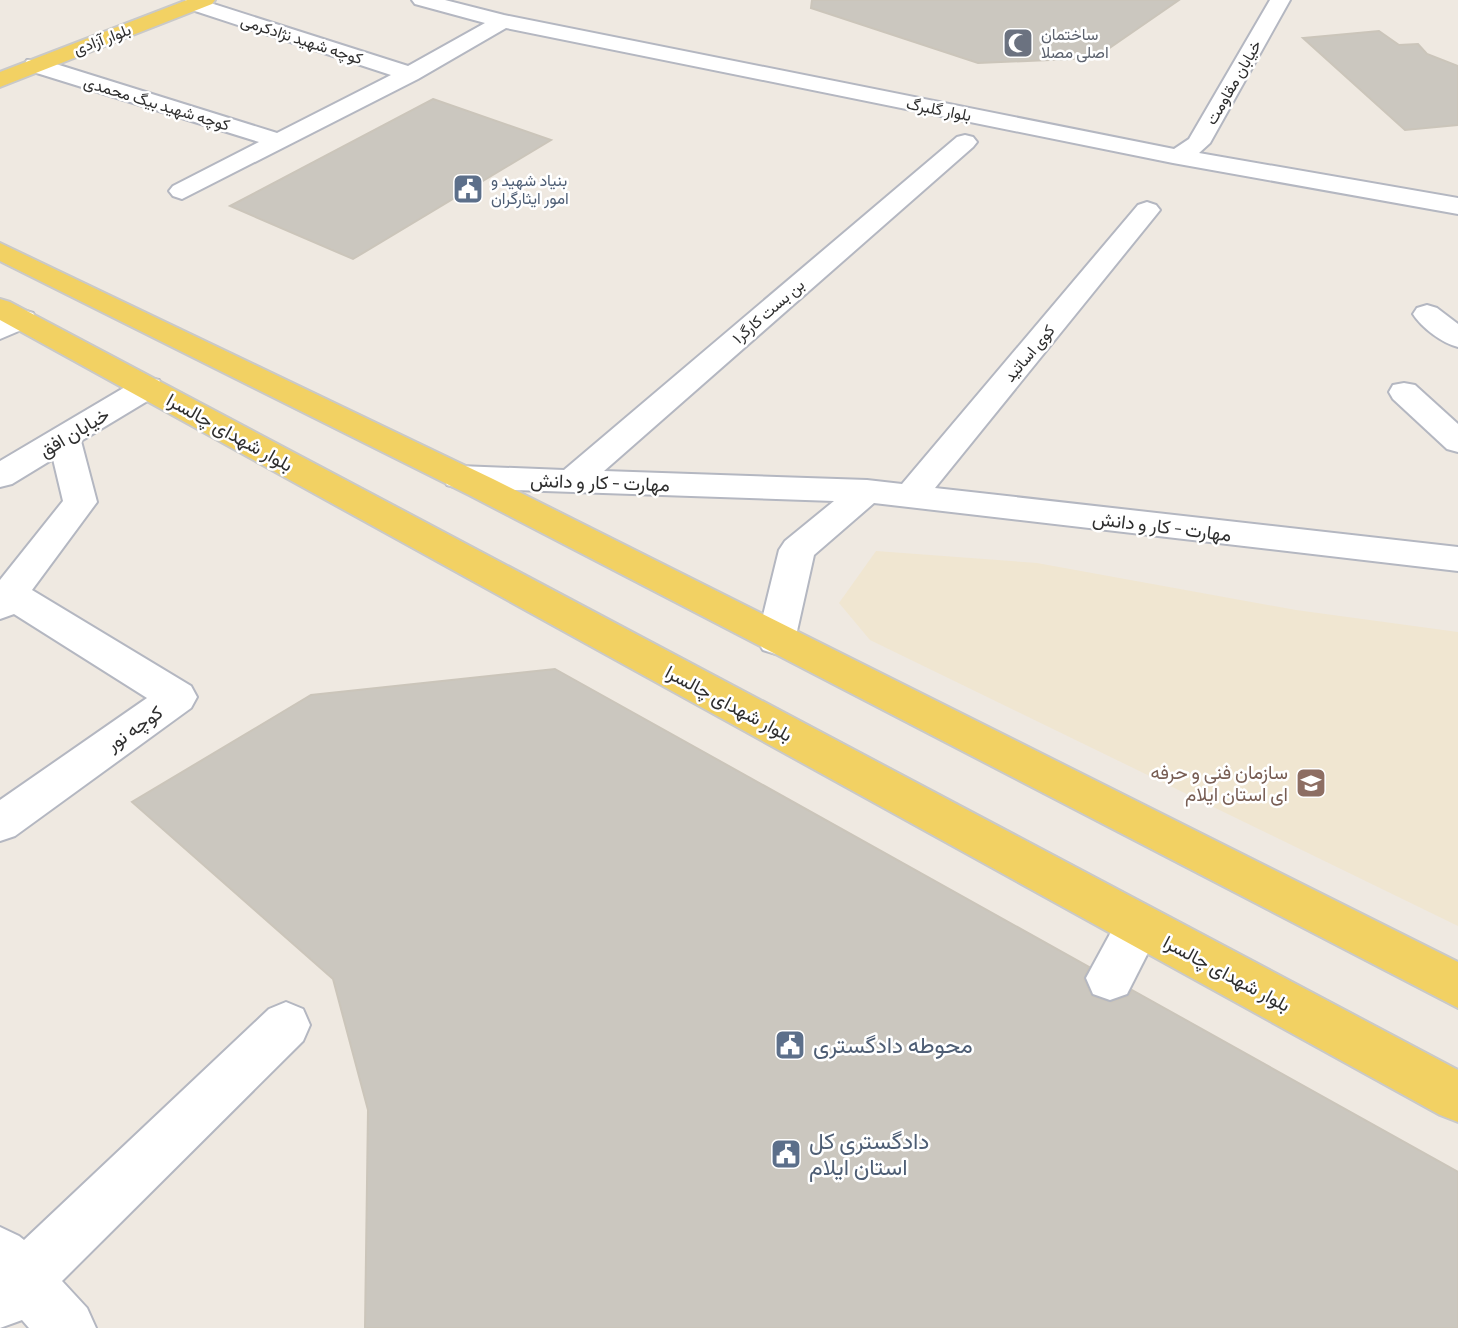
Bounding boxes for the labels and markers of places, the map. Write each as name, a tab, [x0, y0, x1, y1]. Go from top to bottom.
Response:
place label: ساختمان اصلی مصلا	[1041, 24, 1109, 63]
mosque icon: ساختمان اصلی مصلا	[1001, 26, 1035, 60]
place label: بنیاد شهید و امور ایثارگران	[491, 170, 569, 209]
public building icon: بنیاد شهید و امور ایثارگران	[451, 172, 485, 206]
place label: سازمان فنی و حرفه ای استان ایلام	[1151, 760, 1288, 807]
school or university icon: سازمان فنی و حرفه ای استان ایلام	[1294, 766, 1328, 800]
public building icon: محوطه دادگستری	[773, 1028, 807, 1062]
place label: محوطه دادگستری	[813, 1030, 973, 1060]
place label: دادگستری کل استان ایلام	[809, 1126, 929, 1182]
public building icon: دادگستری کل استان ایلام	[769, 1137, 803, 1171]

